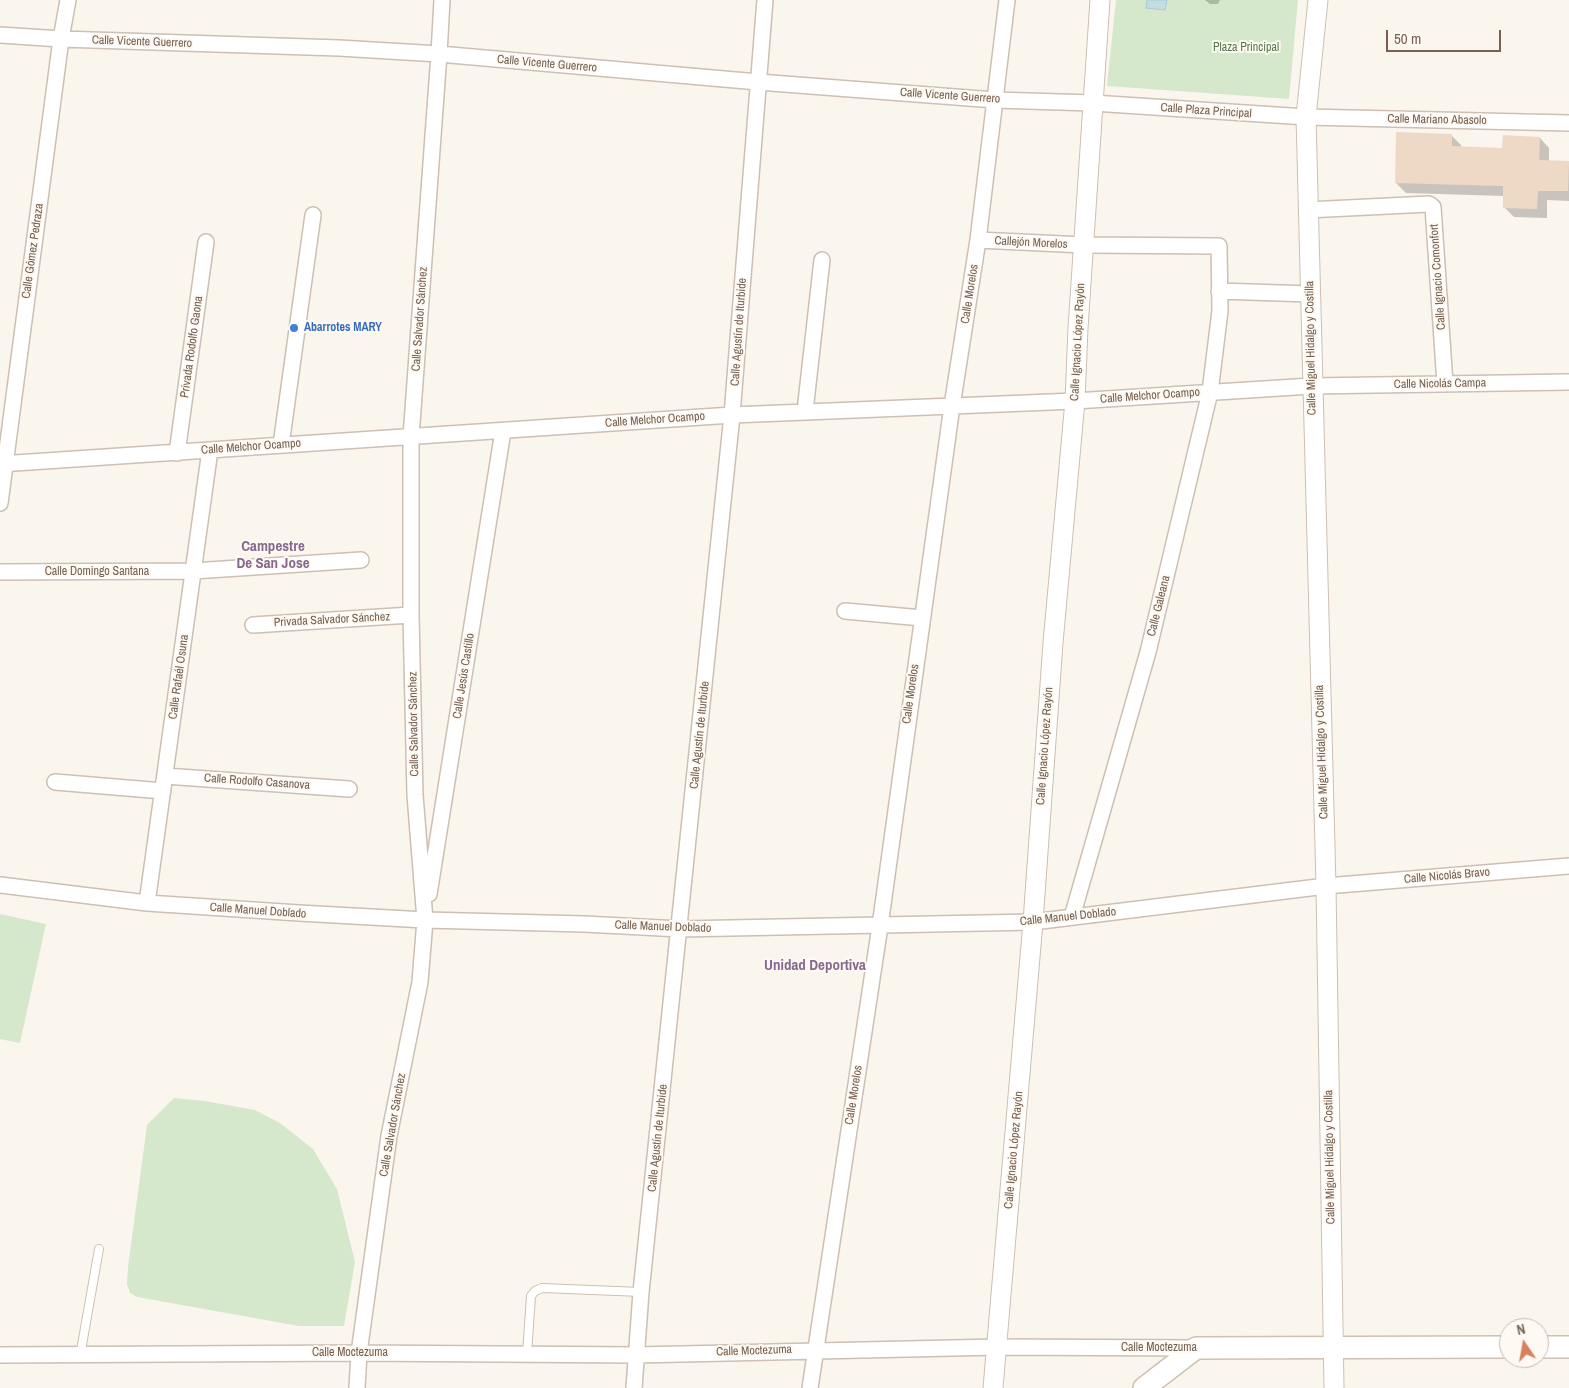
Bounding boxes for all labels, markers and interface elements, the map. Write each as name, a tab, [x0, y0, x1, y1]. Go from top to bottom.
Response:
scale bar	[1389, 20, 1504, 52]
text: 50 m	[1394, 28, 1421, 49]
street label: Calle Vicente Guerrero	[92, 33, 192, 51]
park label: Plaza Principal	[1213, 41, 1279, 55]
street label: Calle Vicente Guerrero	[496, 52, 598, 76]
street label: Calle Vicente Guerrero	[899, 85, 1001, 107]
street label: Calle Plaza Principal	[1160, 101, 1252, 121]
street label: Calle Mariano Abasolo	[1387, 112, 1487, 128]
street label: Calle Gómez Pedraza	[19, 202, 47, 300]
street label: Calle Ignacio Comonfort	[1427, 224, 1449, 330]
street label: Callejón Morelos	[994, 234, 1068, 252]
street label: Calle Morelos	[958, 263, 982, 325]
street label: Calle Salvador Sánchez	[409, 266, 431, 372]
street label: Calle Agustín de Iturbide	[728, 277, 750, 387]
street label: Calle Miguel Hidalgo y Costilla	[1303, 281, 1319, 415]
street label: Calle Ignacio López Rayón	[1068, 283, 1088, 401]
street label: Privada Rodolfo Gaona	[178, 295, 206, 399]
place label: Abarrotes MARY	[304, 321, 382, 335]
marker: Abarrotes MARY	[288, 322, 300, 334]
street label: Calle Nicolás Campa	[1394, 376, 1486, 392]
street label: Calle Melchor Ocampo	[1100, 385, 1200, 407]
street label: Calle Melchor Ocampo	[605, 409, 705, 431]
street label: Calle Melchor Ocampo	[201, 436, 301, 458]
district label: Campestre De San Jose	[236, 538, 310, 573]
street label: Calle Domingo Santana	[45, 565, 149, 579]
street label: Calle Galeana	[1144, 574, 1174, 638]
street label: Privada Salvador Sánchez	[273, 610, 391, 630]
street label: Calle Jesús Castillo	[450, 632, 478, 720]
street label: Calle Rafaél Osuna	[166, 634, 192, 720]
street label: Calle Morelos	[900, 663, 922, 725]
street label: Calle Salvador Sánchez	[406, 671, 422, 777]
street label: Calle Agustín de Iturbide	[687, 680, 713, 790]
street label: Calle Miguel Hidalgo y Costilla	[1312, 685, 1332, 819]
street label: Calle Ignacio López Rayón	[1034, 687, 1056, 805]
street label: Calle Rodolfo Casanova	[204, 771, 310, 793]
street label: Calle Nicolás Bravo	[1403, 865, 1491, 887]
street label: Calle Manuel Doblado	[209, 900, 307, 922]
street label: Calle Manuel Doblado	[1019, 905, 1117, 929]
street label: Calle Manuel Doblado	[614, 918, 712, 936]
district label: Unidad Deportiva	[764, 957, 866, 975]
street label: Calle Morelos	[842, 1064, 866, 1126]
street label: Calle Salvador Sánchez	[377, 1072, 409, 1178]
street label: Calle Agustín de Iturbide	[645, 1083, 671, 1193]
street label: Calle Miguel Hidalgo y Costilla	[1322, 1090, 1338, 1224]
street label: Calle Ignacio López Rayón	[1002, 1091, 1026, 1209]
north arrow	[1499, 1318, 1549, 1368]
text: N	[1515, 1320, 1527, 1339]
street label: Calle Moctezuma	[1121, 1341, 1197, 1355]
street label: Calle Moctezuma	[716, 1342, 792, 1360]
street label: Calle Moctezuma	[312, 1346, 388, 1360]

